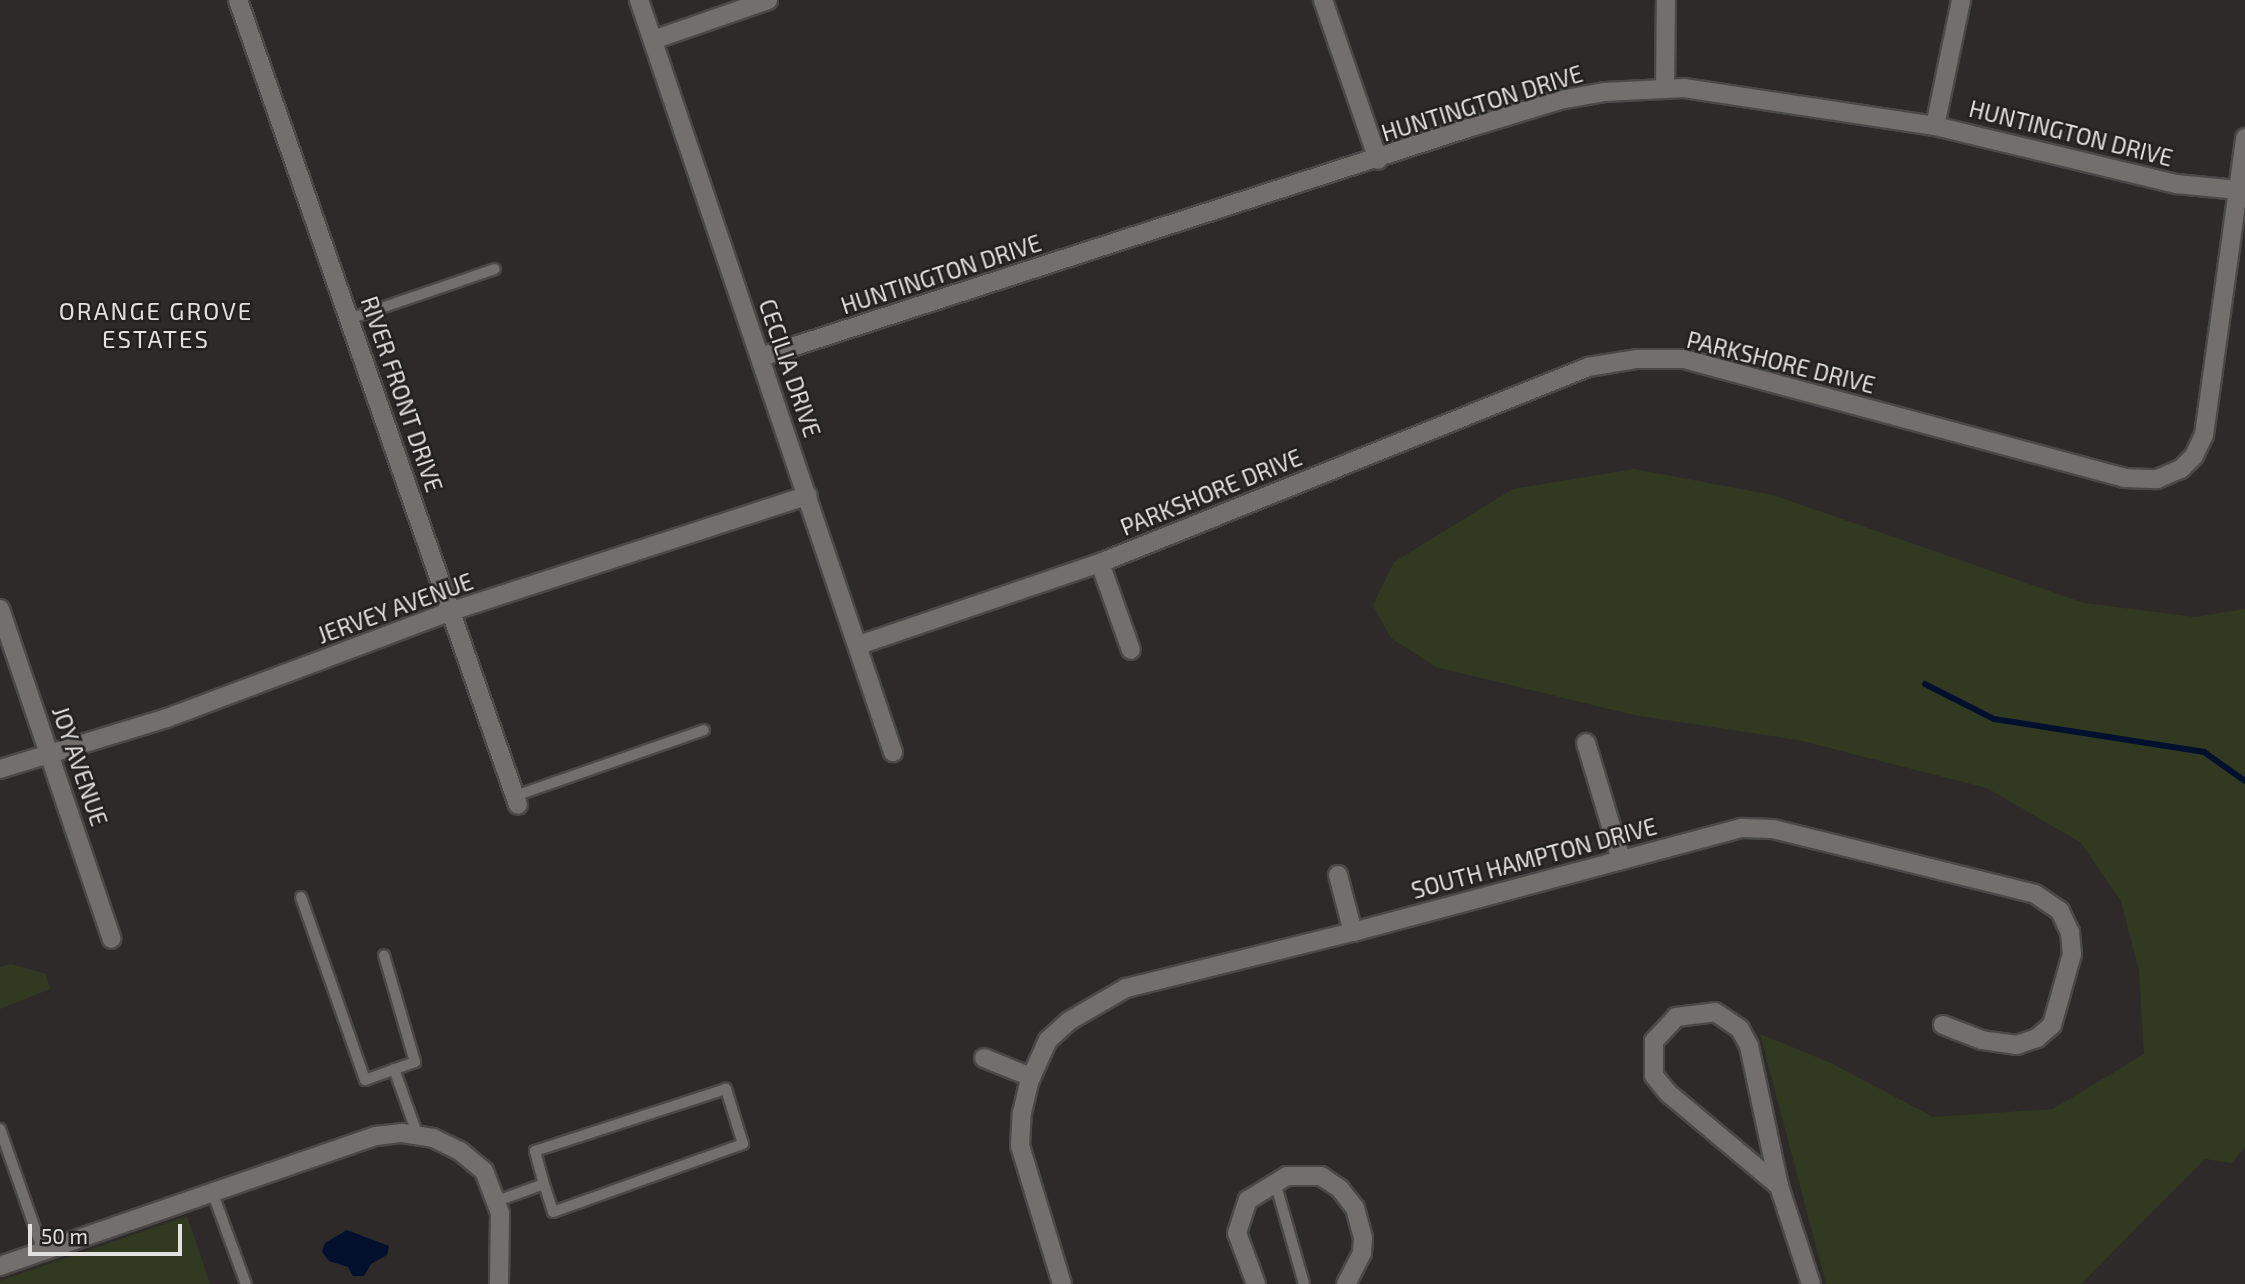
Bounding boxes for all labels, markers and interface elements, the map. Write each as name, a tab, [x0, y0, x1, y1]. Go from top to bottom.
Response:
street label: HUNTINGTON DRIVE	[1378, 59, 1586, 147]
street label: HUNTINGTON DRIVE	[1966, 94, 2176, 172]
street label: HUNTINGTON DRIVE	[837, 229, 1045, 319]
street label: RIVER FRONT DRIVE	[355, 292, 449, 496]
street label: CECILIA DRIVE	[753, 295, 827, 441]
district label: ORANGE GROVE ESTATES	[60, 297, 252, 353]
street label: PARKSHORE DRIVE	[1684, 325, 1878, 399]
street label: PARKSHORE DRIVE	[1116, 443, 1306, 541]
street label: JERVEY AVENUE	[313, 567, 477, 649]
street label: JOY AVENUE	[46, 702, 114, 830]
street label: SOUTH HAMPTON DRIVE	[1408, 812, 1660, 904]
scale bar	[32, 1210, 186, 1254]
text: 50 m	[41, 1223, 88, 1248]

